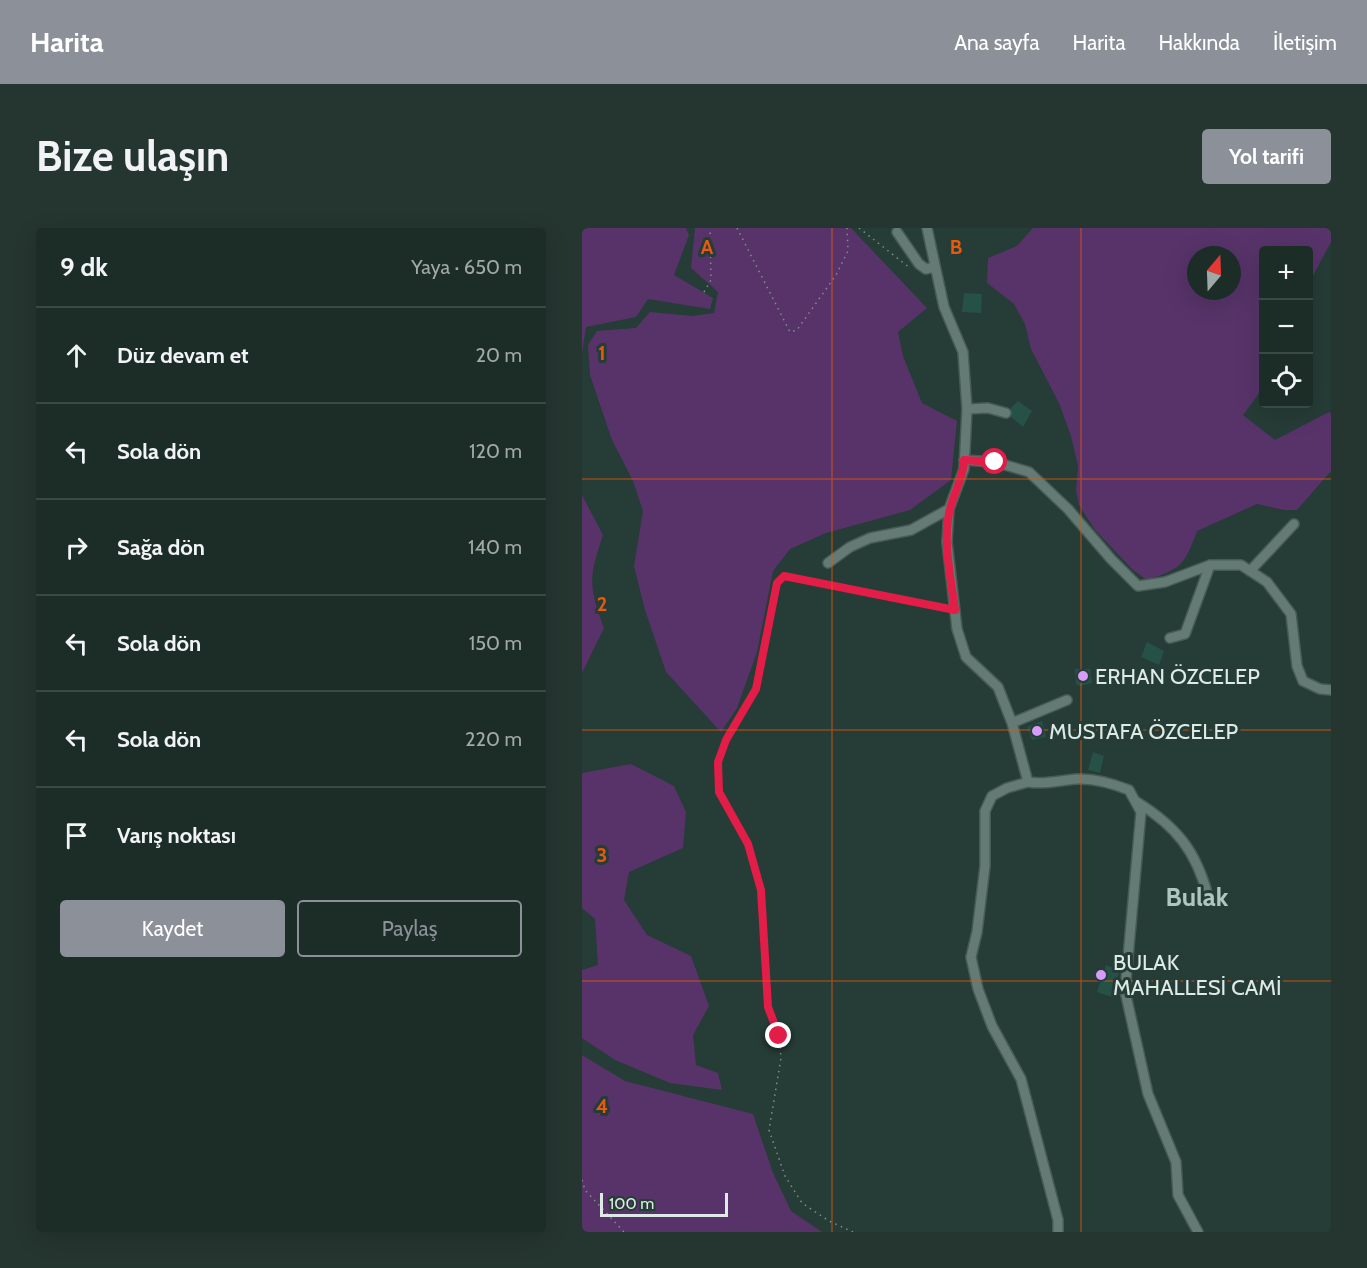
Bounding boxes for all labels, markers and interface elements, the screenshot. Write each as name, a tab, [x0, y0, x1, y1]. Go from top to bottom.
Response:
text: Harita	[30, 25, 104, 59]
text: Ana sayfa	[954, 30, 1040, 55]
text: Harita	[1073, 30, 1125, 55]
text: Hakkında	[1158, 30, 1240, 55]
text: İletişim	[1273, 30, 1337, 55]
button: Yol tarifi	[1202, 129, 1331, 184]
text: Bize ulaşın	[36, 130, 229, 182]
text: A	[701, 235, 714, 259]
text: B	[950, 235, 962, 259]
north arrow	[1187, 246, 1241, 300]
map controls	[1259, 246, 1313, 408]
button: +	[1259, 246, 1313, 300]
text: 9 dk	[60, 251, 108, 283]
text: Yaya · 650 m	[411, 255, 522, 279]
button: −	[1259, 300, 1313, 354]
icon: ahead	[60, 339, 93, 372]
text: 1	[598, 341, 606, 365]
text: Düz devam et	[117, 342, 249, 369]
text: 20 m	[476, 343, 522, 367]
button: locate	[1259, 354, 1313, 408]
icon: left	[60, 435, 93, 468]
text: Sola dön	[117, 438, 201, 465]
text: 120 m	[469, 439, 522, 463]
route start	[981, 448, 1007, 474]
icon: right	[60, 531, 93, 564]
text: Sağa dön	[117, 534, 205, 561]
text: 140 m	[468, 535, 522, 559]
text: 2	[597, 592, 607, 616]
icon: left	[60, 627, 93, 660]
text: Sola dön	[117, 630, 201, 657]
text: 150 m	[469, 631, 522, 655]
place label: ERHAN ÖZCELEP	[1095, 663, 1260, 690]
marker: ERHAN ÖZCELEP	[1076, 669, 1090, 683]
place label: MUSTAFA ÖZCELEP	[1049, 718, 1239, 745]
icon: left	[60, 723, 93, 756]
marker: MUSTAFA ÖZCELEP	[1030, 724, 1044, 738]
text: Sola dön	[117, 726, 201, 753]
text: 220 m	[465, 727, 522, 751]
icon: arrive	[60, 819, 93, 852]
text: Varış noktası	[117, 822, 236, 849]
text: 3	[597, 843, 607, 867]
district label: Bulak	[1166, 881, 1229, 913]
button: Kaydet	[60, 900, 285, 957]
button: Paylaş	[297, 900, 522, 957]
place label: BULAK MAHALLESİ CAMİ	[1113, 949, 1282, 1001]
marker: BULAK MAHALLESİ CAMİ	[1094, 968, 1108, 982]
route end	[765, 1022, 791, 1048]
text: 4	[596, 1094, 608, 1118]
scale bar	[600, 1190, 728, 1218]
text: 100 m	[609, 1194, 654, 1213]

